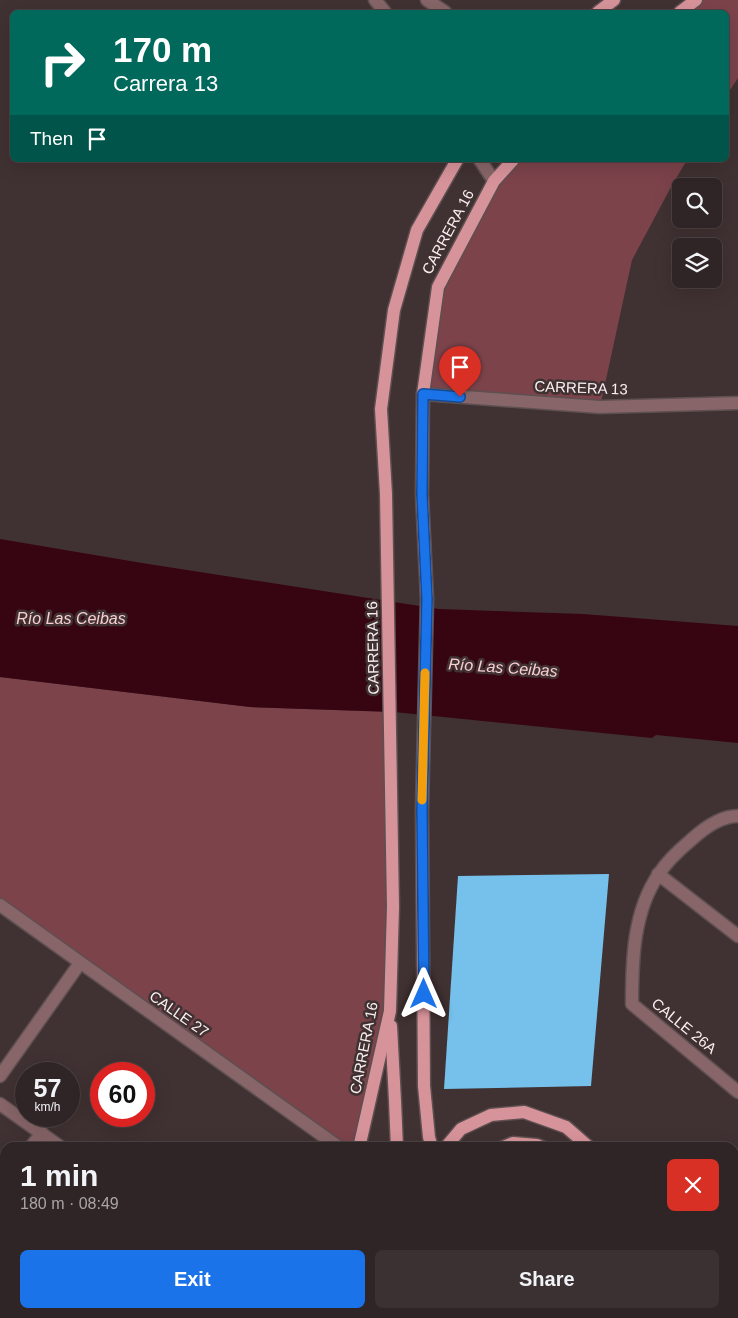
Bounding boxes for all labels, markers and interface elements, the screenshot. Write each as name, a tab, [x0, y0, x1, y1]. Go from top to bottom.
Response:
icon: right	[30, 30, 95, 95]
text: 170 m	[113, 30, 212, 69]
text: Carrera 13	[113, 71, 218, 96]
icon: arrive	[83, 125, 111, 153]
text: Then	[30, 128, 73, 149]
map controls	[672, 178, 722, 288]
button: search	[672, 178, 722, 228]
street label: CARRERA 16	[418, 187, 477, 277]
button: layers	[672, 238, 722, 288]
pin	[439, 346, 481, 397]
icon: arrive	[446, 353, 474, 381]
street label: CARRERA 13	[534, 377, 628, 398]
street label: CARRERA 16	[363, 601, 382, 695]
water label: Río Las Ceibas	[16, 610, 126, 627]
water label: Río Las Ceibas	[448, 655, 558, 680]
position arrow	[397, 967, 449, 1019]
street label: CALLE 27	[146, 987, 212, 1040]
street label: CALLE 26A	[649, 994, 720, 1057]
street label: CARRERA 16	[346, 1000, 381, 1095]
speed limit sign: 60	[90, 1062, 155, 1127]
text: 57	[34, 1074, 61, 1102]
text: km/h	[34, 1100, 61, 1114]
text: 1 min	[20, 1159, 98, 1192]
button: close	[667, 1159, 719, 1211]
text: 180 m · 08:49	[20, 1195, 119, 1212]
button: Exit	[20, 1250, 365, 1308]
button: Share	[375, 1250, 719, 1308]

